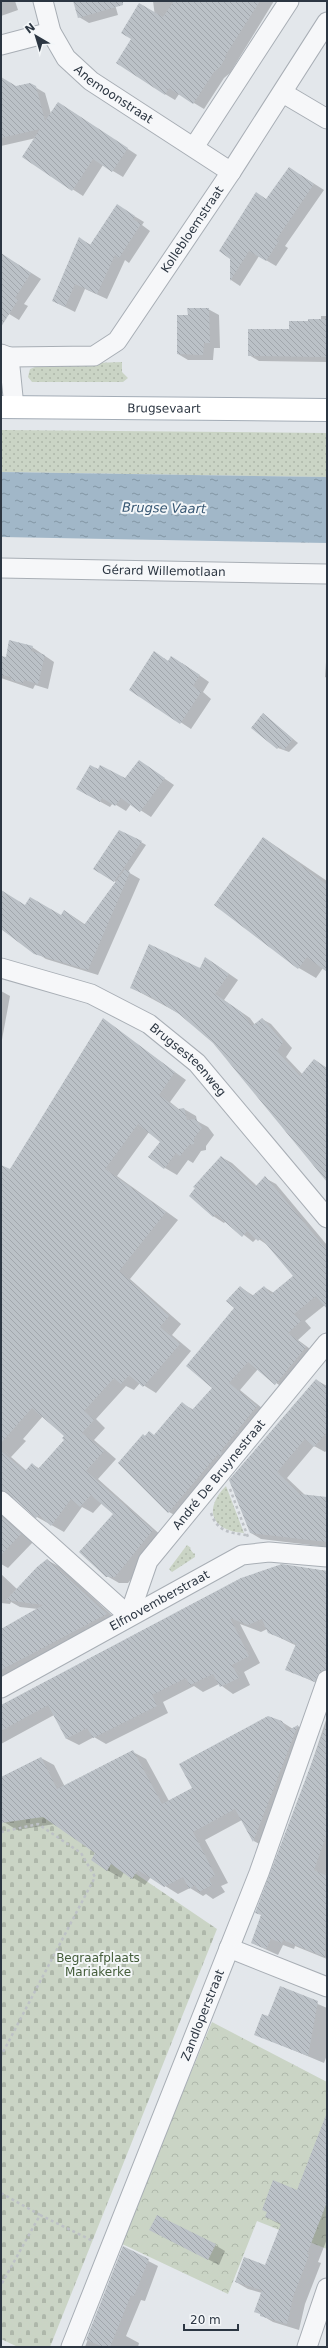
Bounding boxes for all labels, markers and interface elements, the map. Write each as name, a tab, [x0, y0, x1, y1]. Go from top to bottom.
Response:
north arrow	[16, 16, 56, 56]
text: N	[23, 21, 38, 36]
street label: Anemoonstraat	[71, 62, 156, 126]
street label: Kollebloemstraat	[158, 183, 227, 275]
street label: Brugsevaart	[127, 401, 201, 416]
water label: Brugse Vaart	[122, 500, 207, 516]
street label: Gérard Willemotlaan	[102, 563, 226, 579]
street label: Brugsesteenweg	[147, 1020, 229, 1099]
street label: André De Bruynestraat	[170, 1417, 268, 1532]
street label: Elfnovemberstraat	[107, 1567, 212, 1634]
park label: Begraafplaats Mariakerke	[56, 1951, 140, 1979]
street label: Zandloperstraat	[178, 1967, 227, 2063]
scale bar	[184, 2306, 238, 2332]
text: 20 m	[190, 2313, 221, 2327]

